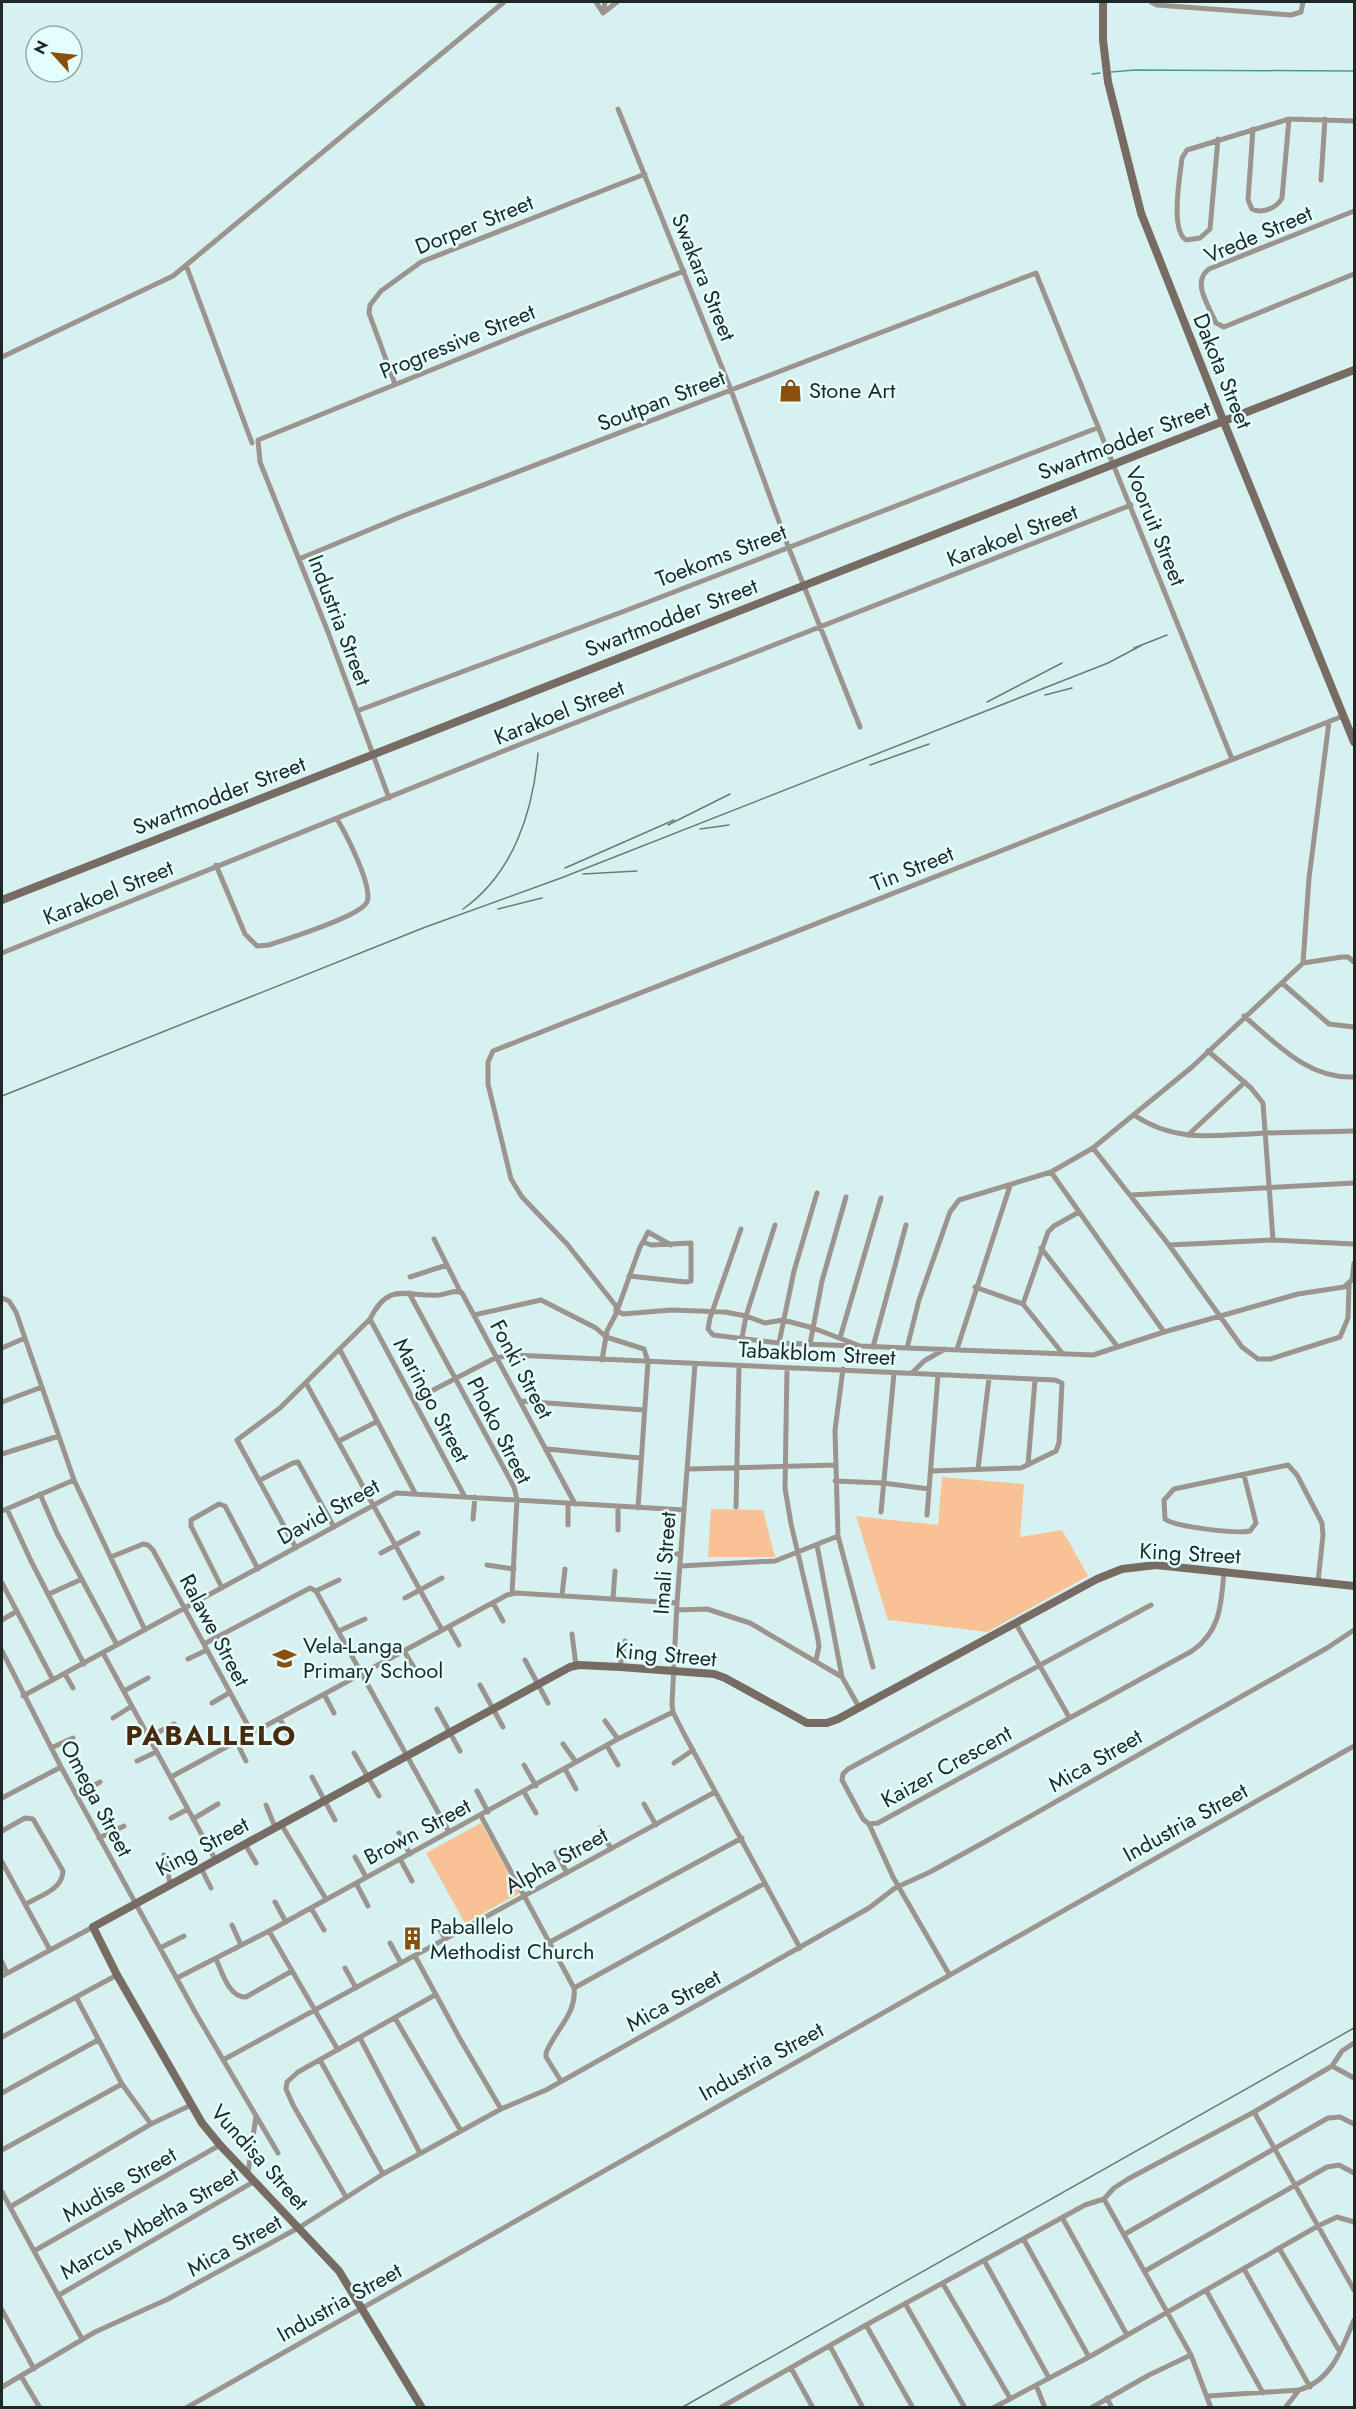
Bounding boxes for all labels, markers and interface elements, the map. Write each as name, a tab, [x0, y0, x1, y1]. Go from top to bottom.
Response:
north arrow	[24, 24, 84, 84]
text: N	[28, 37, 54, 58]
street label: Dorper Street	[410, 185, 539, 262]
street label: Vrede Street	[1199, 197, 1318, 271]
street label: Swakara Street	[664, 208, 744, 346]
street label: Progressive Street	[374, 295, 540, 387]
street label: Dakota Street	[1185, 309, 1261, 434]
street label: Soutpan Street	[592, 361, 730, 439]
place label: Stone Art	[809, 374, 896, 406]
shop icon: Stone Art	[778, 377, 804, 403]
street label: Swartmodder Street	[1033, 392, 1216, 488]
street label: Vooruit Street	[1118, 462, 1195, 591]
street label: Karakoel Street	[942, 495, 1083, 575]
street label: Toekoms Street	[651, 515, 792, 595]
street label: Industria Street	[300, 550, 380, 691]
street label: Swartmodder Street	[580, 569, 763, 665]
street label: Karakoel Street	[489, 671, 630, 753]
street label: Swartmodder Street	[128, 747, 311, 843]
street label: Tin Street	[866, 837, 959, 899]
street label: Karakoel Street	[38, 851, 179, 933]
street label: Fonki Street	[482, 1314, 562, 1425]
street label: Maringo Street	[386, 1332, 479, 1469]
street label: Tabakblom Street	[738, 1333, 897, 1373]
street label: Phoko Street	[459, 1371, 541, 1490]
street label: David Street	[271, 1469, 386, 1552]
street label: Imali Street	[644, 1510, 684, 1615]
street label: King Street	[1139, 1534, 1242, 1572]
street label: Ralawe Street	[172, 1568, 258, 1693]
place label: Vela-Langa Primary School	[303, 1629, 443, 1686]
street label: King Street	[614, 1634, 719, 1674]
school or university icon: Vela-Langa Primary School	[272, 1645, 298, 1671]
district label: PABALLELO	[125, 1715, 297, 1756]
street label: Kaizer Crescent	[875, 1716, 1018, 1815]
street label: Mica Street	[1042, 1720, 1149, 1800]
street label: Omega Street	[53, 1734, 142, 1863]
street label: Industria Street	[1117, 1774, 1254, 1869]
street label: Brown Street	[358, 1789, 477, 1873]
street label: King Street	[150, 1808, 255, 1884]
street label: Alpha Street	[499, 1818, 614, 1901]
place label: Paballelo Methodist Church	[430, 1910, 594, 1967]
building icon: Paballelo Methodist Church	[399, 1926, 425, 1952]
street label: Mica Street	[620, 1961, 727, 2039]
street label: Industria Street	[693, 2013, 830, 2108]
street label: Vundisa Street	[204, 2097, 317, 2218]
street label: Mudise Street	[56, 2138, 183, 2230]
street label: Marcus Mbetha Street	[54, 2158, 245, 2287]
street label: Mica Street	[181, 2206, 288, 2284]
street label: Industria Street	[271, 2254, 408, 2349]

